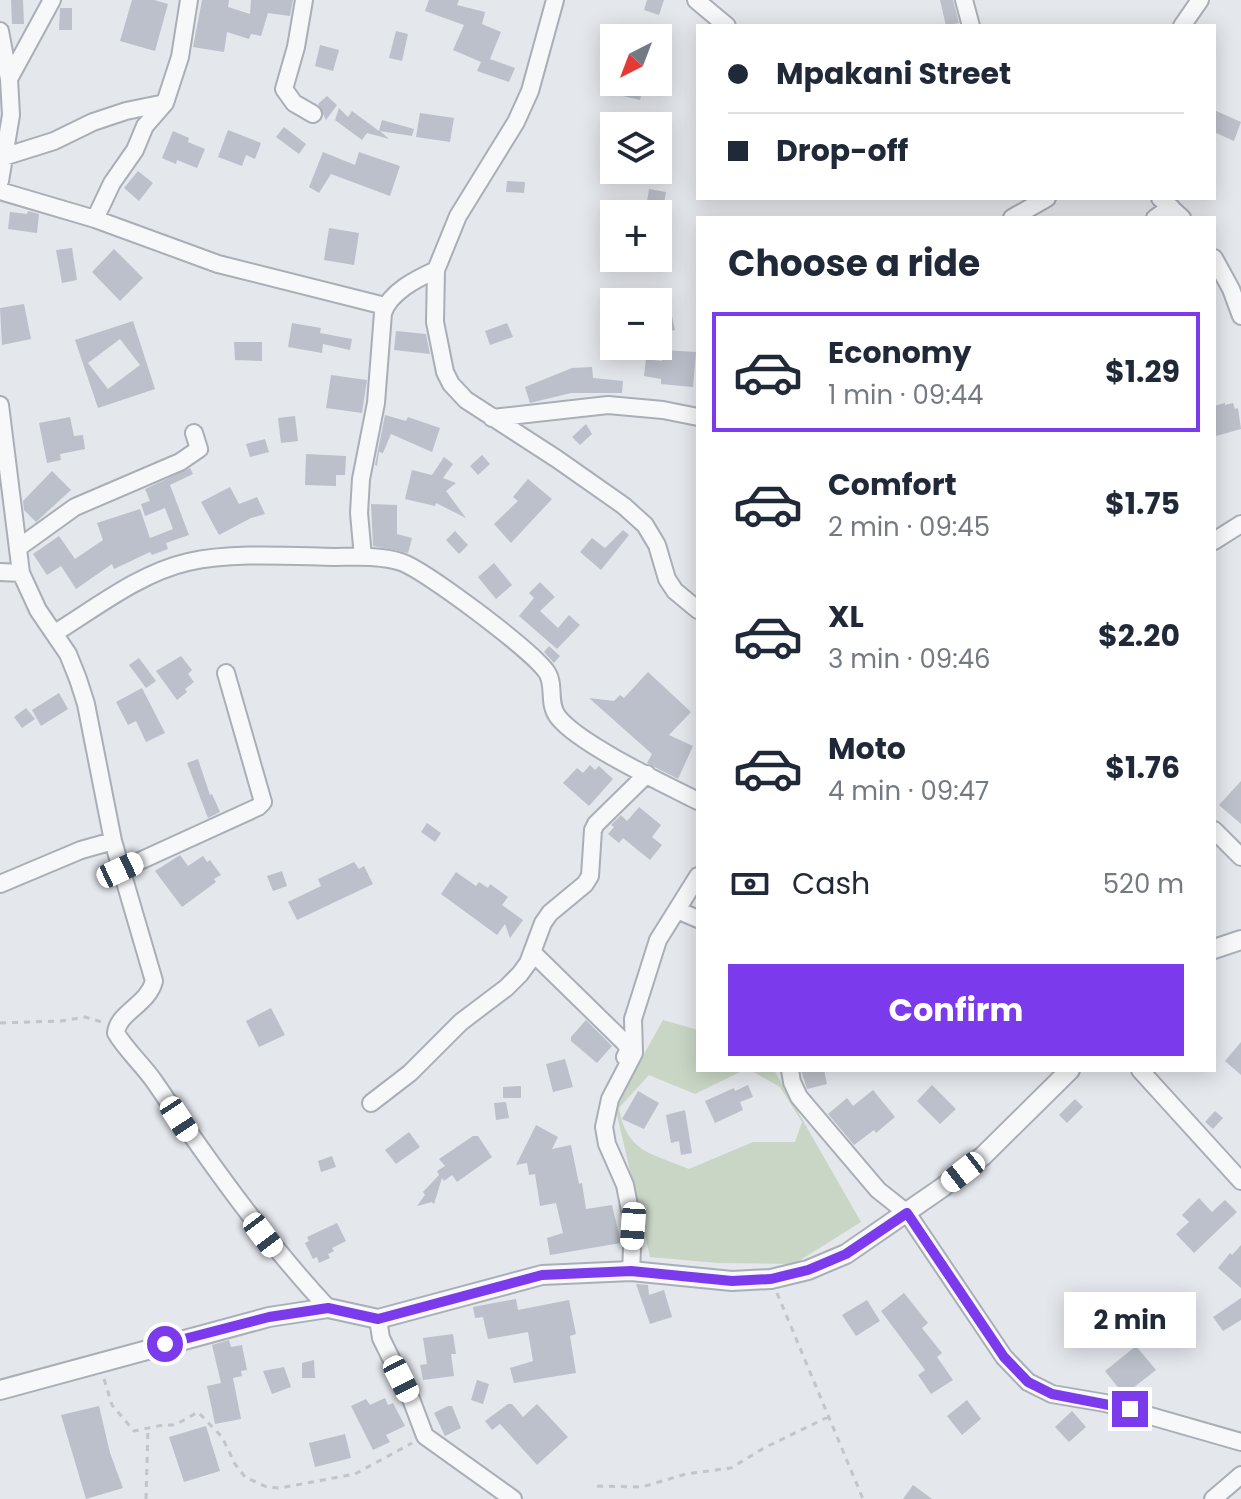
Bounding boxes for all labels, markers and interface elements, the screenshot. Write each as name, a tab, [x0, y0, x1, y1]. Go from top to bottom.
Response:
north arrow	[600, 24, 672, 96]
map controls	[600, 24, 672, 360]
text: Mpakani Street	[776, 52, 1011, 95]
button: layers	[600, 112, 672, 184]
text: Drop-off	[776, 129, 908, 172]
button: +	[600, 200, 672, 272]
text: Choose a ride	[728, 238, 980, 289]
button: −	[600, 288, 672, 360]
text: Economy	[828, 331, 972, 374]
icon: car	[732, 336, 804, 408]
text: $1.29	[1105, 350, 1180, 393]
text: 1 min · 09:44	[828, 377, 983, 413]
text: Comfort	[828, 463, 957, 506]
icon: car	[732, 468, 804, 540]
text: $1.75	[1105, 482, 1180, 525]
text: 2 min · 09:45	[828, 509, 990, 545]
text: XL	[828, 595, 864, 638]
icon: car	[732, 600, 804, 672]
text: $2.20	[1098, 614, 1180, 657]
text: 3 min · 09:46	[828, 641, 991, 677]
text: Moto	[828, 727, 906, 770]
icon: car	[732, 732, 804, 804]
text: $1.76	[1105, 746, 1180, 789]
text: 4 min · 09:47	[828, 773, 989, 809]
car	[93, 849, 147, 891]
icon: cash	[728, 862, 772, 906]
text: Cash	[792, 862, 870, 905]
text: 520 m	[1103, 866, 1184, 902]
button: Confirm	[728, 964, 1184, 1056]
car	[156, 1092, 202, 1146]
car	[937, 1148, 989, 1196]
car	[619, 1201, 647, 1251]
car	[239, 1209, 287, 1261]
callout: 2 min	[1064, 1293, 1196, 1349]
text: 2 min	[1093, 1302, 1167, 1338]
route start	[147, 1326, 183, 1362]
car	[379, 1352, 423, 1406]
route end	[1112, 1391, 1148, 1427]

